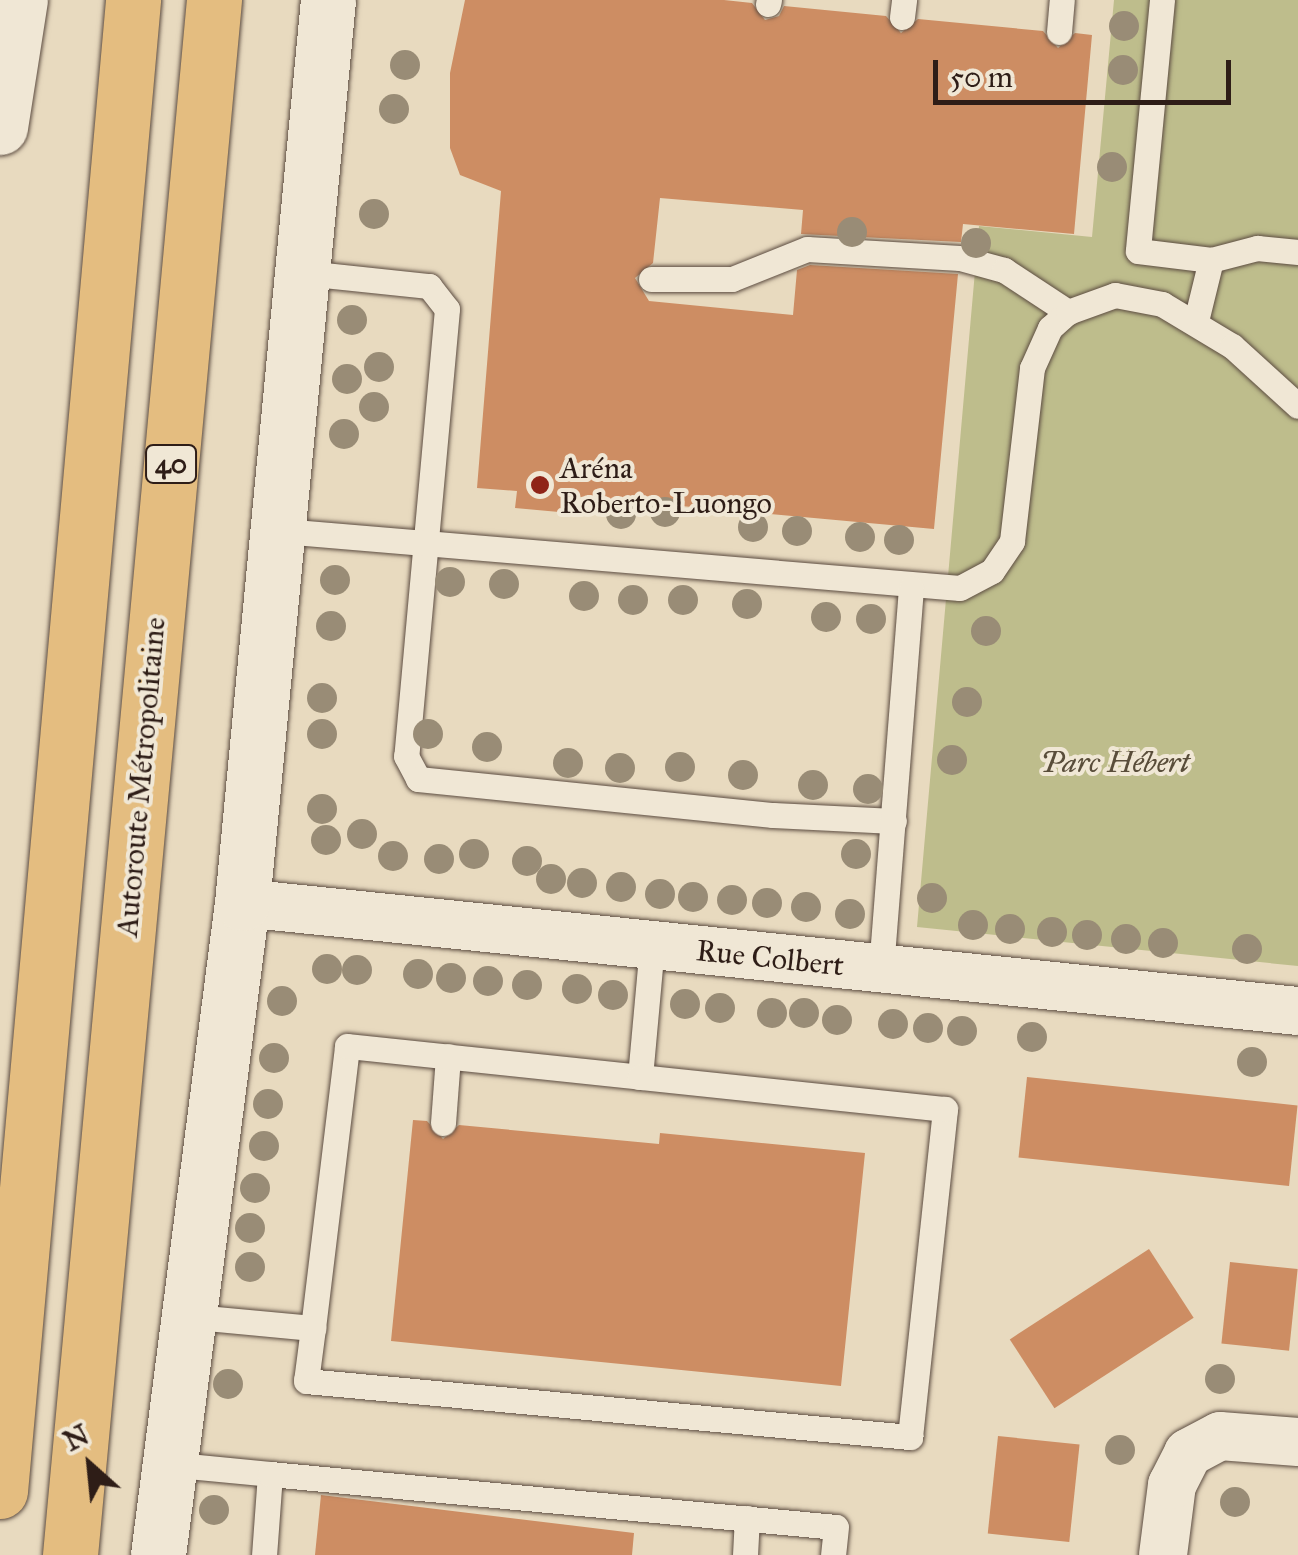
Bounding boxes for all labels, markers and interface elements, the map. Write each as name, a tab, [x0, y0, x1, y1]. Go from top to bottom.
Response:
scale bar	[938, 40, 1236, 102]
text: 50 m	[950, 59, 1013, 95]
road number: 40	[144, 441, 198, 487]
place label: Aréna Roberto-Luongo	[560, 450, 772, 520]
marker: Aréna Roberto-Luongo	[529, 474, 551, 496]
street label: Autoroute Métropolitaine	[109, 616, 173, 938]
park label: Parc Hébert	[1040, 744, 1190, 780]
street label: Rue Colbert	[694, 932, 846, 984]
north arrow	[40, 1415, 140, 1515]
text: N	[58, 1417, 95, 1459]

